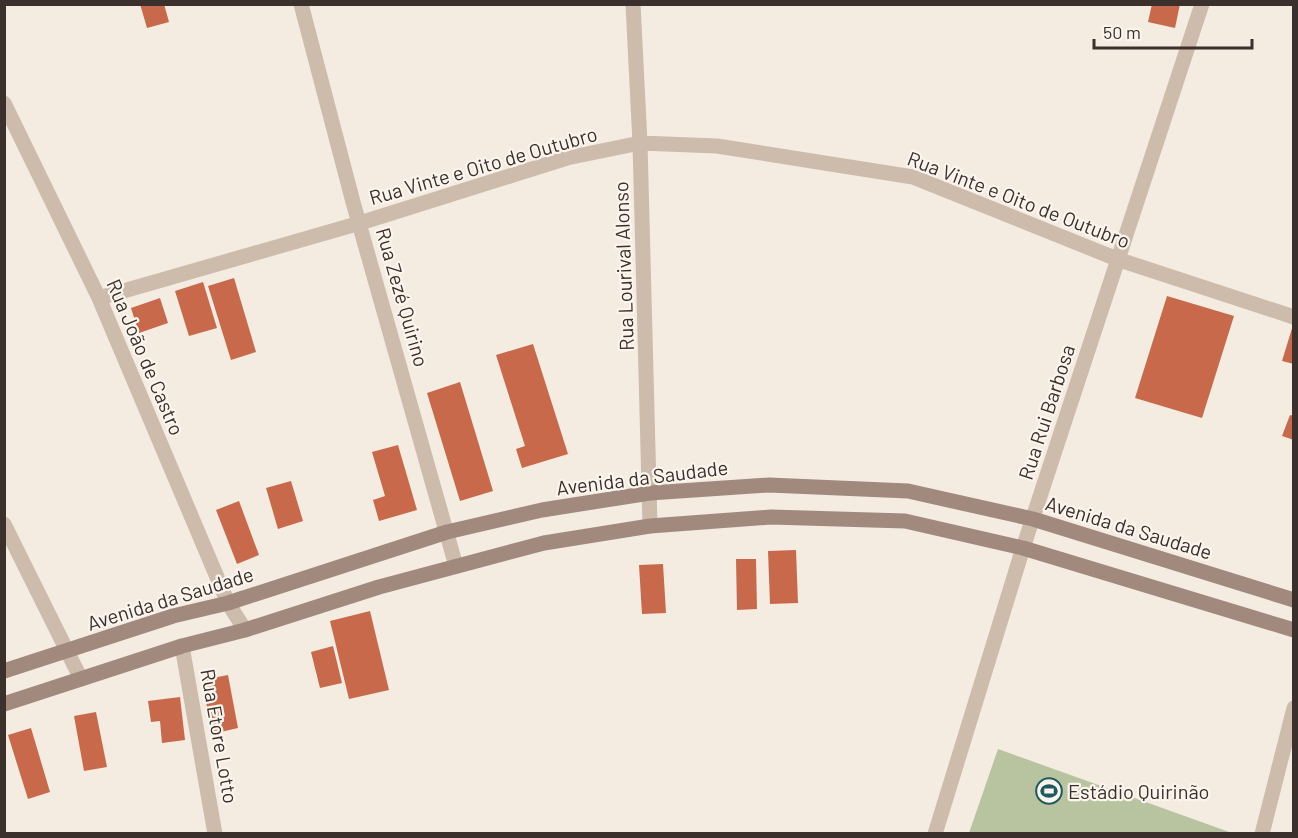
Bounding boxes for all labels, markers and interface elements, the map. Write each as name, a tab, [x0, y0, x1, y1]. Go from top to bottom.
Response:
scale bar	[1094, 12, 1252, 50]
text: 50 m	[1103, 21, 1141, 43]
street label: Rua Vinte e Oito de Outubro	[366, 121, 600, 209]
street label: Rua Vinte e Oito de Outubro	[904, 145, 1134, 253]
street label: Rua Lourival Alonso	[608, 181, 638, 351]
street label: Rua Zezé Quirino	[372, 225, 434, 369]
street label: Rua João de Castro	[102, 275, 190, 439]
street label: Rua Rui Barbosa	[1013, 341, 1079, 483]
street label: Avenida da Saudade	[555, 455, 729, 499]
street label: Avenida da Saudade	[1043, 490, 1215, 564]
street label: Avenida da Saudade	[84, 561, 256, 635]
street label: Rua Etore Lotto	[196, 667, 244, 805]
sports icon: Estádio Quirinão	[1034, 776, 1064, 806]
place label: Estádio Quirinão	[1068, 779, 1209, 803]

